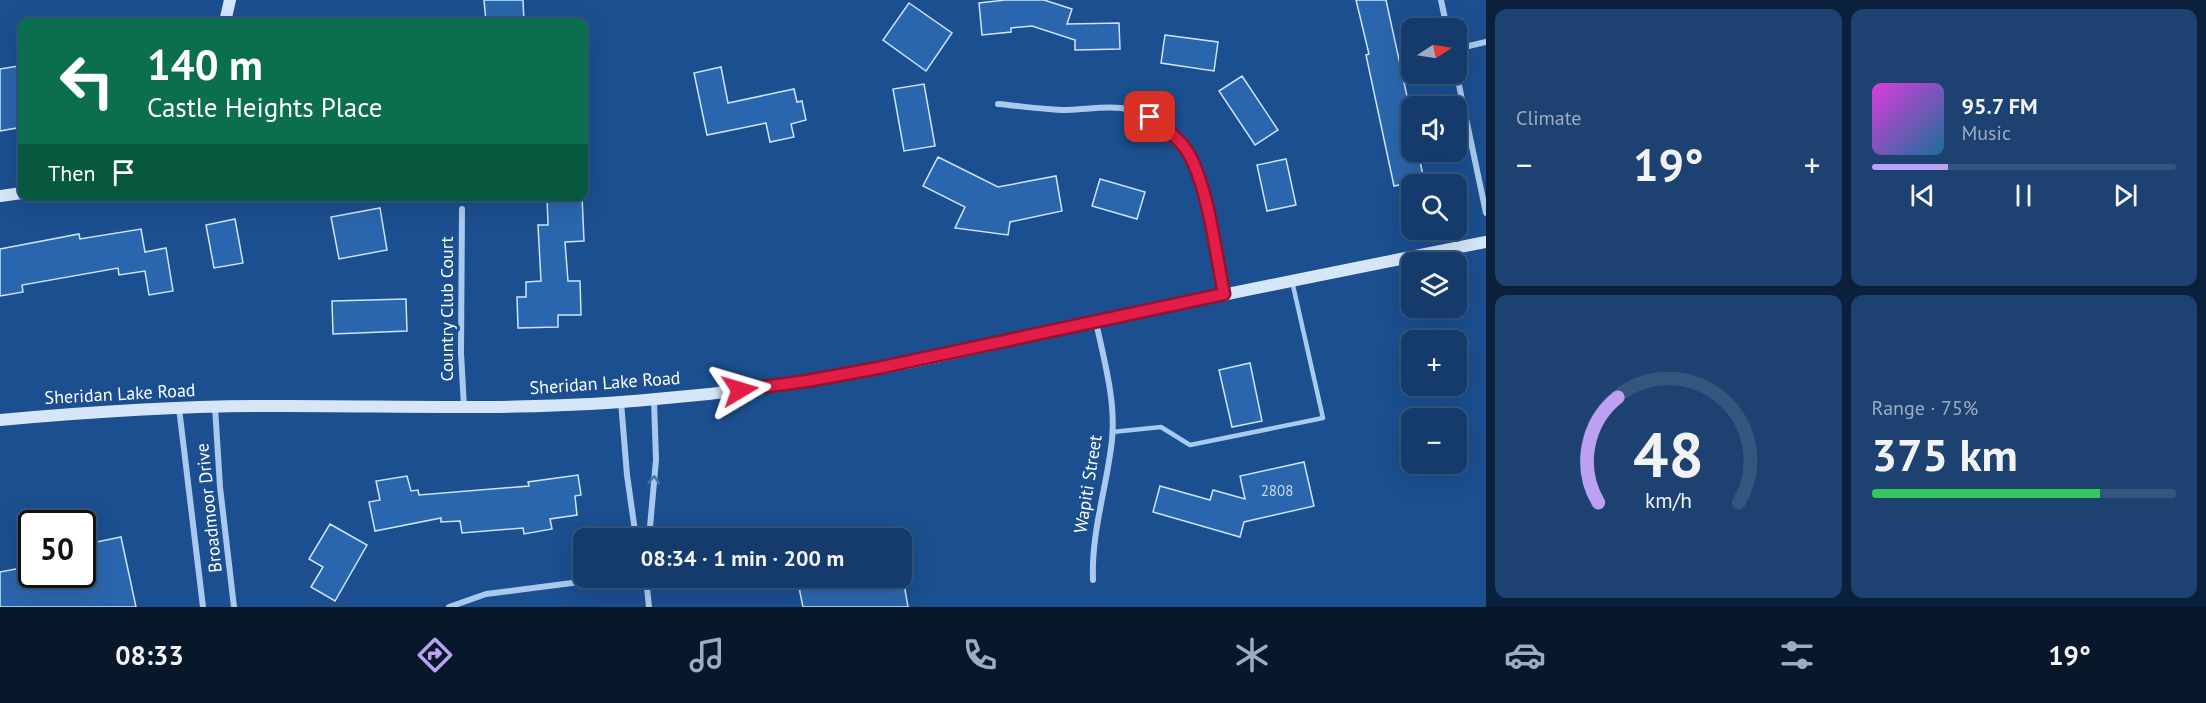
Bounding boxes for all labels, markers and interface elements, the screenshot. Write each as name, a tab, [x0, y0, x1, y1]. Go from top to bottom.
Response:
north arrow	[1401, 18, 1467, 84]
map controls	[1401, 18, 1467, 474]
text: 140 m	[147, 37, 263, 92]
icon: left	[48, 42, 126, 120]
text: Castle Heights Place	[147, 90, 382, 124]
pin	[1124, 91, 1175, 142]
text: 95.7 FM	[1962, 92, 2038, 120]
button: sound	[1401, 96, 1467, 162]
icon: arrive	[1133, 100, 1166, 133]
text: Climate	[1516, 105, 1582, 131]
text: Music	[1962, 120, 2011, 146]
text: 19°	[1633, 135, 1704, 193]
text: −	[1516, 143, 1533, 186]
text: +	[1804, 143, 1820, 186]
icon: arrive	[107, 156, 140, 189]
text: Then	[48, 159, 95, 187]
button: search	[1401, 174, 1467, 240]
icon: previous	[1906, 179, 1939, 212]
icon: pause	[2007, 179, 2040, 212]
icon: next	[2109, 179, 2142, 212]
street label: Country Club Court	[435, 236, 458, 382]
button: layers	[1401, 252, 1467, 318]
button: +	[1401, 330, 1467, 396]
position arrow	[708, 358, 772, 422]
street label: Sheridan Lake Road	[529, 366, 681, 399]
street label: Sheridan Lake Road	[44, 378, 196, 409]
text: Range · 75%	[1872, 395, 1978, 421]
button: −	[1401, 408, 1467, 474]
text: 48	[1633, 413, 1704, 494]
text: 375 km	[1872, 425, 2018, 483]
street label: Wapiti Street	[1068, 433, 1107, 535]
street label: Broadmoor Drive	[190, 442, 227, 574]
one-way arrow	[647, 476, 660, 485]
house number: 2808	[1261, 481, 1293, 500]
text: km/h	[1645, 487, 1692, 515]
speed limit sign: 50	[18, 510, 96, 588]
text: 08:34 · 1 min · 200 m	[641, 544, 844, 572]
icon: directions	[414, 634, 456, 676]
icon: music	[686, 634, 728, 676]
icon: phone	[959, 634, 1001, 676]
icon: climate	[1231, 634, 1273, 676]
icon: car	[1504, 634, 1546, 676]
icon: filters	[1776, 634, 1818, 676]
text: 08:33	[115, 638, 184, 672]
text: 19°	[2048, 638, 2091, 672]

